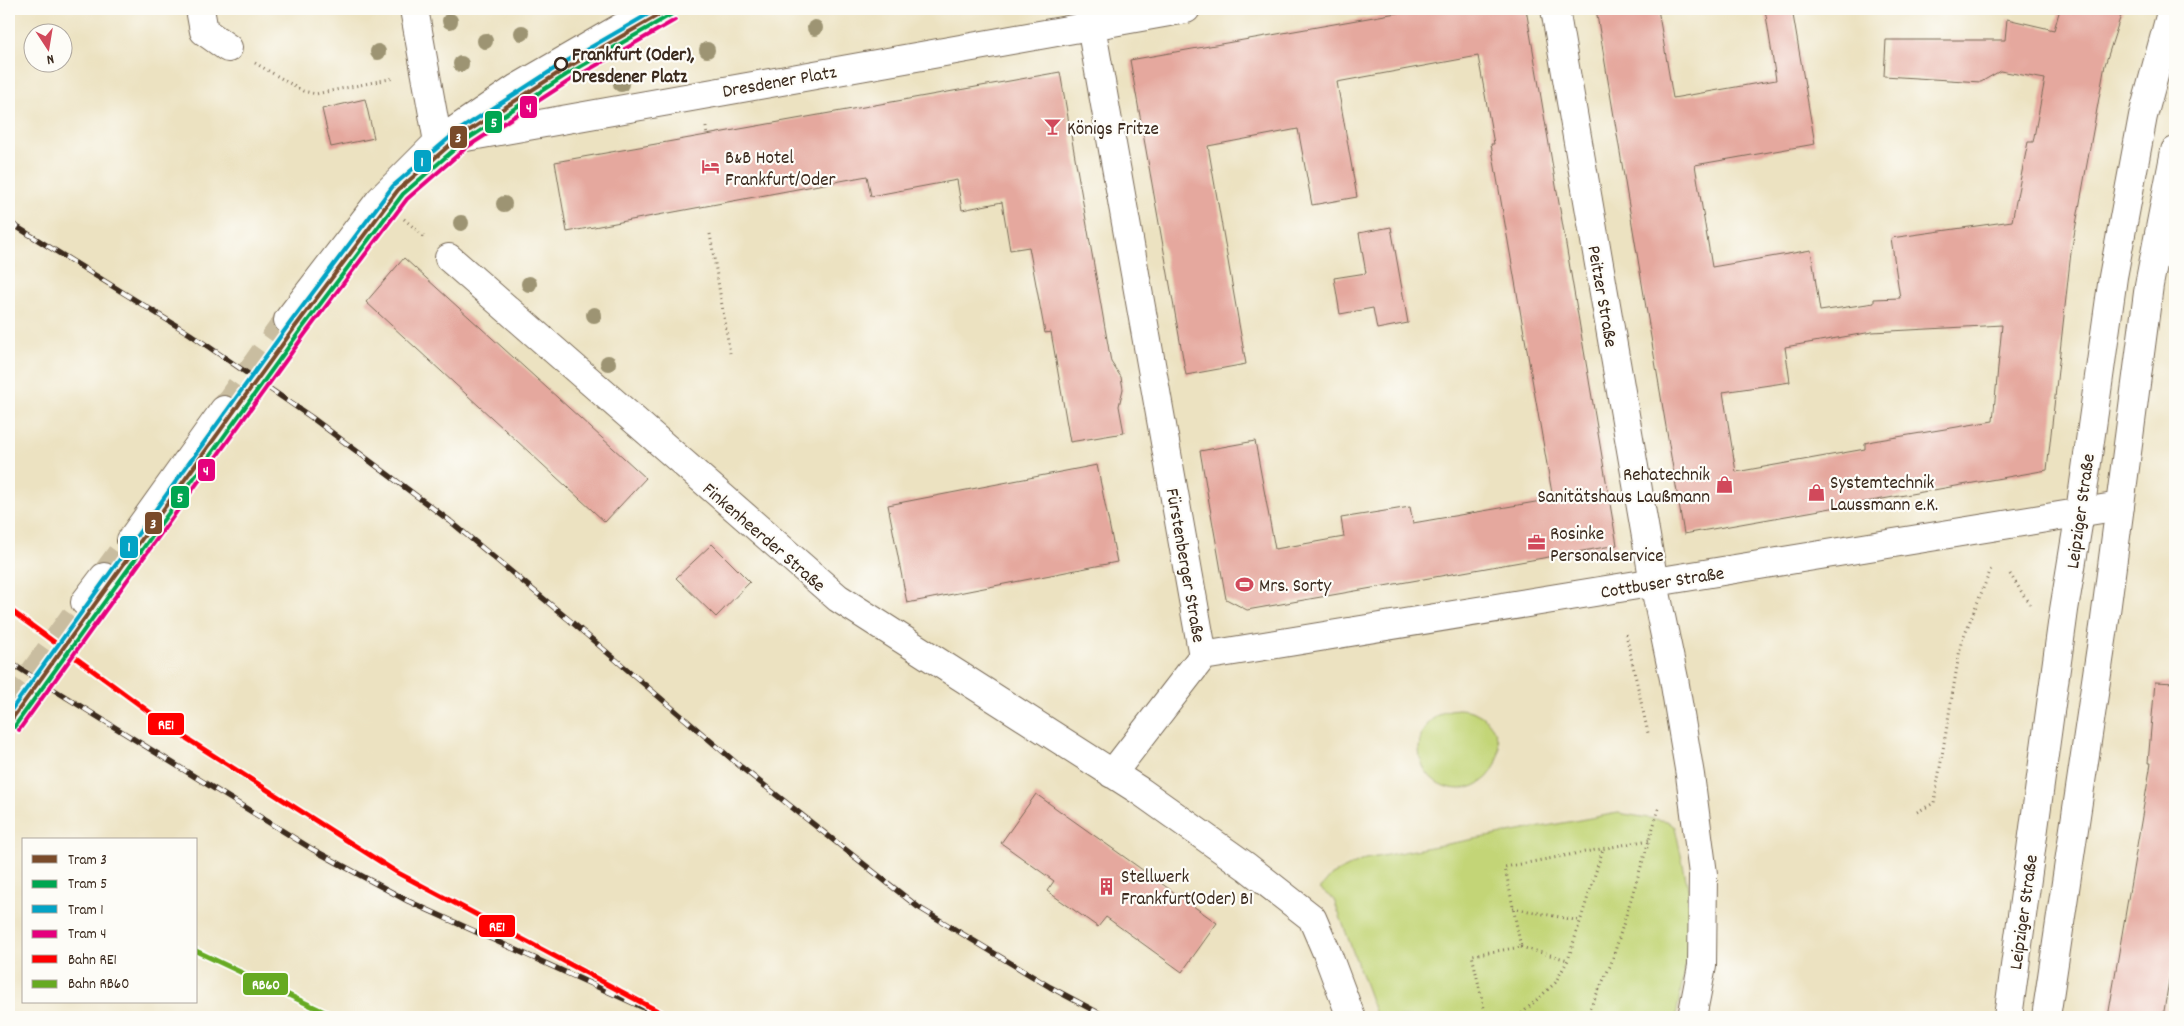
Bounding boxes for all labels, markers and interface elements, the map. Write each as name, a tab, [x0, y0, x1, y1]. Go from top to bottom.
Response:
north arrow	[22, 22, 72, 72]
place label: Frankfurt (Oder), Dresdener Platz	[572, 43, 695, 92]
text: N	[45, 48, 56, 69]
marker: Frankfurt (Oder), Dresdener Platz	[554, 57, 568, 71]
street label: Dresdener Platz	[720, 60, 839, 107]
line badge: 4	[519, 95, 538, 119]
text: 4	[526, 99, 532, 119]
line badge: 5	[484, 110, 503, 134]
text: 5	[491, 114, 498, 134]
bar icon: Königs Fritze	[1043, 117, 1063, 137]
place label: Königs Fritze	[1067, 117, 1159, 144]
line badge: 3	[449, 125, 468, 149]
text: 3	[455, 129, 461, 149]
place label: B&B Hotel Frankfurt/Oder	[725, 146, 836, 195]
line badge: 1	[413, 149, 432, 173]
text: 1	[420, 153, 424, 173]
hotel icon: B&B Hotel Frankfurt/Oder	[701, 157, 721, 177]
street label: Peitzer Straße	[1578, 243, 1623, 350]
street label: Leipziger Straße	[2061, 452, 2104, 571]
line badge: 4	[197, 458, 216, 482]
text: 4	[203, 462, 209, 482]
place label: Rehatechnik Sanitätshaus Laußmann	[1537, 463, 1710, 512]
place label: Systemtechnik Laussmann e.K.	[1830, 471, 1938, 520]
shop icon: Rehatechnik Sanitätshaus Laußmann	[1714, 474, 1734, 494]
street label: Finkenheerder Straße	[695, 477, 830, 600]
shop icon: Systemtechnik Laussmann e.K.	[1806, 482, 1826, 502]
line badge: 5	[170, 485, 190, 509]
street label: Fürstenberger Straße	[1157, 486, 1210, 645]
text: 5	[177, 489, 184, 509]
line badge: 3	[144, 511, 163, 535]
text: 3	[150, 515, 156, 535]
place label: Rosinke Personalservice	[1550, 522, 1664, 571]
office icon: Rosinke Personalservice	[1526, 533, 1546, 553]
line badge: 1	[119, 535, 139, 559]
text: 1	[127, 538, 131, 558]
street label: Cottbuser Straße	[1599, 561, 1726, 608]
sports icon: Mrs. Sorty	[1235, 574, 1255, 594]
place label: Mrs. Sorty	[1259, 574, 1332, 601]
line badge: RE1	[147, 712, 185, 736]
text: RE1	[158, 716, 174, 736]
legend	[22, 838, 198, 1004]
text: Tram 3	[68, 850, 107, 872]
street label: Leipziger Straße	[2004, 853, 2047, 972]
place label: Stellwerk Frankfurt(Oder) B1	[1121, 865, 1253, 914]
text: Tram 5	[68, 874, 107, 896]
building icon: Stellwerk Frankfurt(Oder) B1	[1097, 876, 1117, 896]
text: Tram 1	[68, 900, 104, 922]
line badge: RE1	[478, 914, 516, 938]
text: RE1	[489, 918, 505, 938]
text: Tram 4	[68, 924, 107, 946]
text: Bahn RE1	[68, 950, 117, 972]
line badge: RB60	[242, 972, 289, 996]
text: Bahn RB60	[68, 974, 129, 996]
text: RB60	[252, 976, 280, 996]

